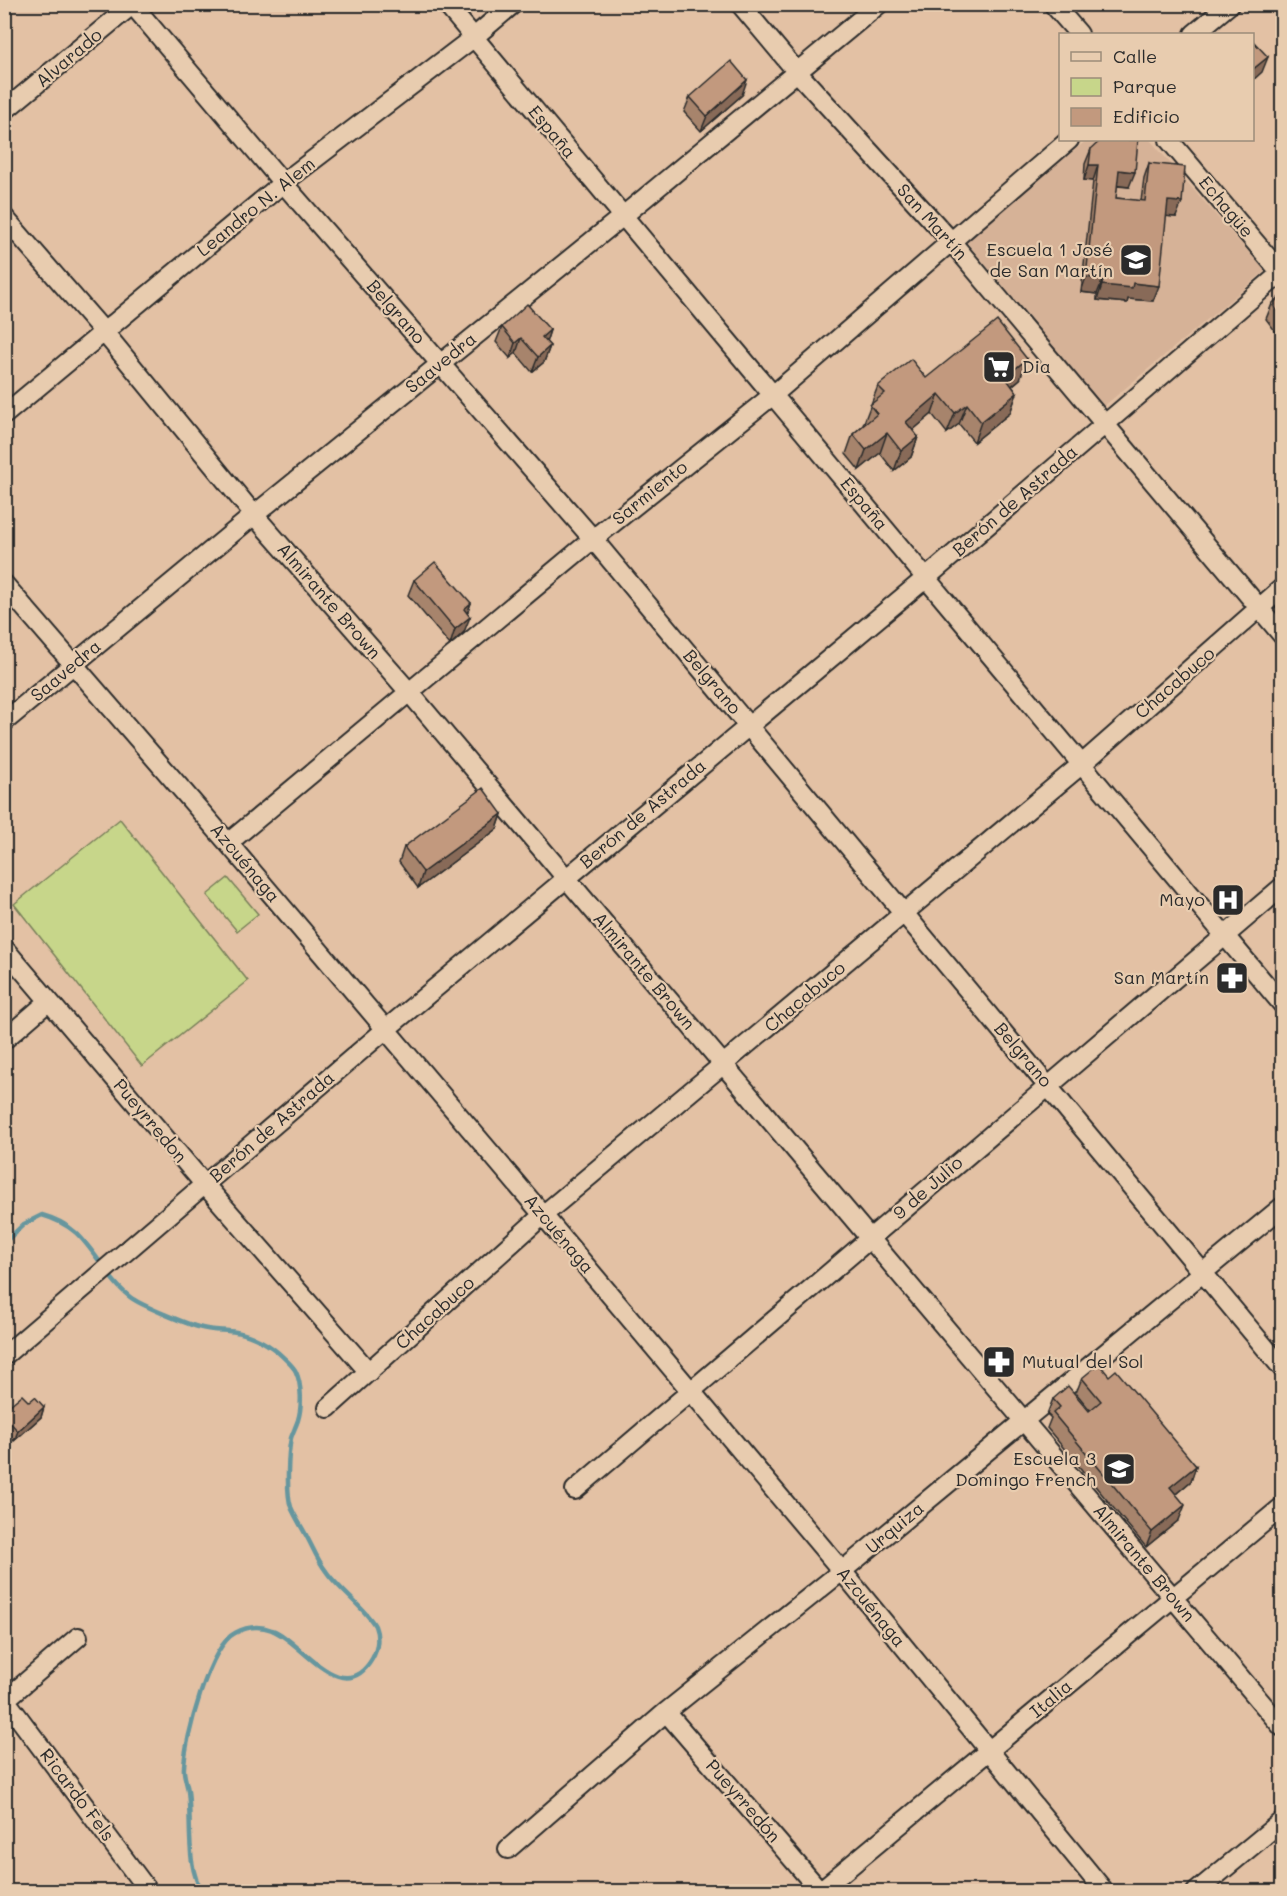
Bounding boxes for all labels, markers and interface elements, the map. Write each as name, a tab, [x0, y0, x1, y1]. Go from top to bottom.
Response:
street label: Alvarado	[30, 22, 107, 92]
legend	[1059, 33, 1254, 141]
text: Calle	[1113, 44, 1157, 68]
text: Parque	[1113, 74, 1177, 98]
street label: España	[523, 100, 582, 163]
text: Edificio	[1113, 104, 1180, 128]
street label: Leandro N. Alem	[191, 151, 319, 261]
street label: Echagüe	[1194, 170, 1260, 242]
street label: San Martín	[892, 178, 974, 265]
place label: Escuela 1 José de San Martín	[987, 237, 1113, 282]
school or university icon: Escuela 1 José de San Martín	[1118, 242, 1154, 278]
street label: Belgrano	[362, 274, 432, 349]
street label: Saavedra	[400, 326, 481, 398]
supermarket icon: Dia	[981, 349, 1017, 385]
place label: Dia	[1022, 354, 1051, 378]
street label: Berón de Astrada	[947, 439, 1082, 561]
street label: Sarmiento	[607, 454, 692, 530]
street label: España	[835, 472, 894, 535]
street label: Almirante Brown	[273, 537, 387, 664]
street label: Saavedra	[25, 634, 106, 707]
street label: Chacabuco	[1129, 641, 1220, 724]
street label: Belgrano	[678, 644, 747, 719]
street label: Berón de Astrada	[574, 753, 711, 873]
street label: Azcuénaga	[205, 818, 286, 907]
hospital icon: Mayo	[1210, 882, 1246, 918]
place label: Mayo	[1159, 887, 1205, 911]
street label: Almirante Brown	[588, 906, 701, 1034]
street label: Chacabuco	[759, 955, 850, 1037]
pharmacy icon: San Martín	[1214, 960, 1250, 996]
place label: San Martín	[1114, 965, 1209, 989]
street label: Belgrano	[989, 1017, 1058, 1092]
street label: Berón de Astrada	[204, 1065, 339, 1187]
street label: Pueyrredon	[109, 1073, 193, 1167]
street label: 9 de Julio	[887, 1150, 968, 1224]
street label: Azcuénaga	[519, 1189, 600, 1278]
street label: Chacabuco	[390, 1270, 479, 1354]
pharmacy icon: Mutual del Sol	[981, 1344, 1017, 1380]
place label: Mutual del Sol	[1022, 1349, 1144, 1373]
place label: Escuela 3 Domingo French	[955, 1446, 1096, 1491]
school or university icon: Escuela 3 Domingo French	[1101, 1451, 1137, 1487]
street label: Urquiza	[860, 1496, 929, 1559]
street label: Almirante Brown	[1088, 1498, 1201, 1626]
street label: Azcuénaga	[832, 1561, 912, 1652]
street label: Italia	[1024, 1674, 1077, 1723]
street label: Ricardo Fels	[35, 1743, 121, 1846]
street label: Pueyrredón	[701, 1754, 786, 1847]

